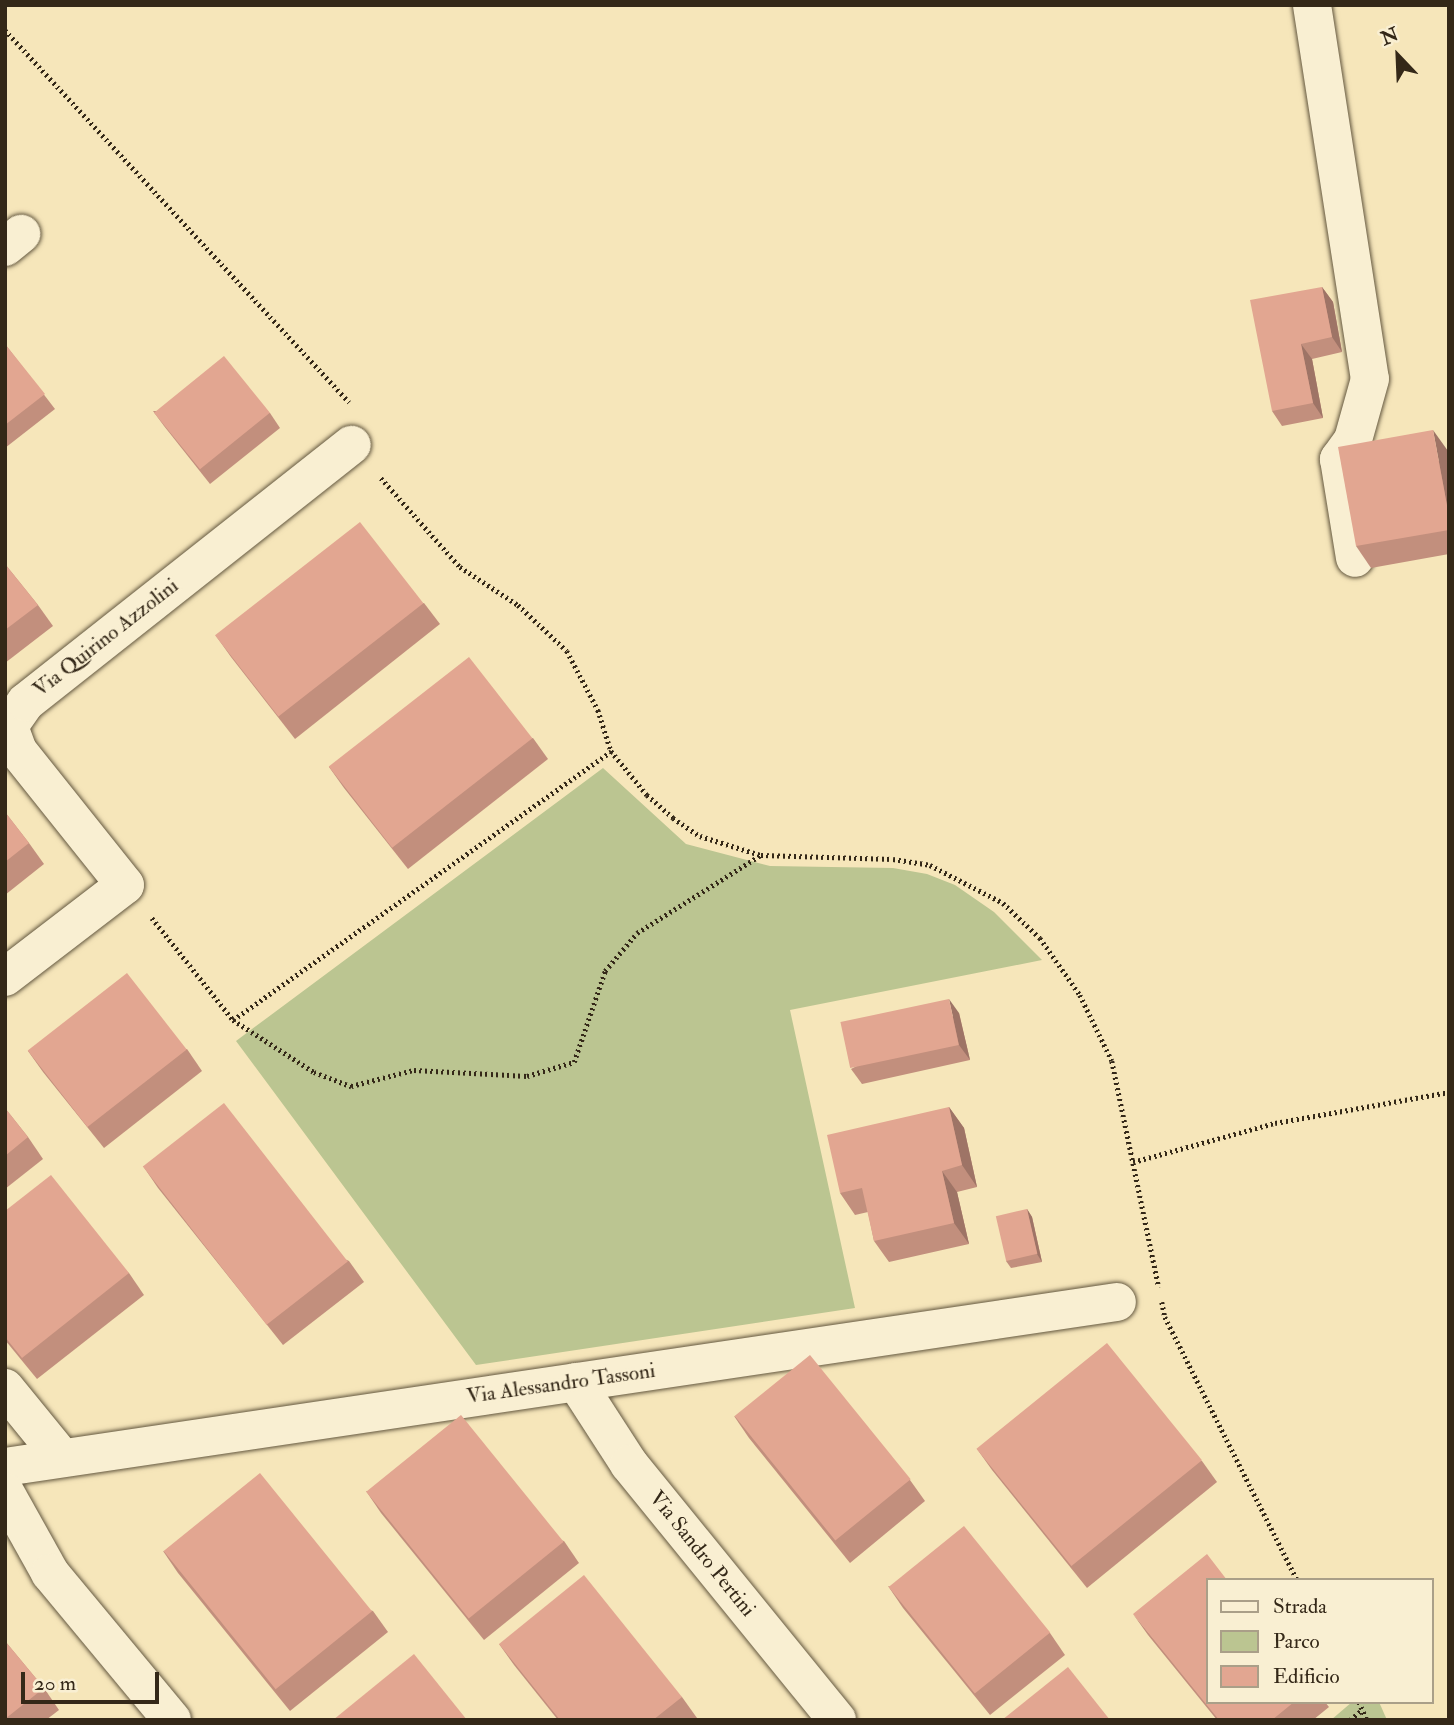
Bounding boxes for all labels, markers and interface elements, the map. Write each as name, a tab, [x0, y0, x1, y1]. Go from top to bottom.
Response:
north arrow	[1363, 21, 1433, 91]
text: N	[1377, 22, 1402, 51]
street label: Via Quirino Azzolini	[28, 573, 184, 703]
street label: Via Alessandro Tassoni	[465, 1358, 657, 1410]
street label: Via Sandro Pertini	[644, 1486, 760, 1622]
legend	[1206, 1578, 1433, 1704]
text: Strada	[1273, 1593, 1327, 1620]
text: Parco	[1273, 1628, 1320, 1655]
scale bar	[24, 1658, 163, 1702]
text: Edificio	[1273, 1663, 1340, 1690]
text: 20 m	[34, 1670, 76, 1697]

